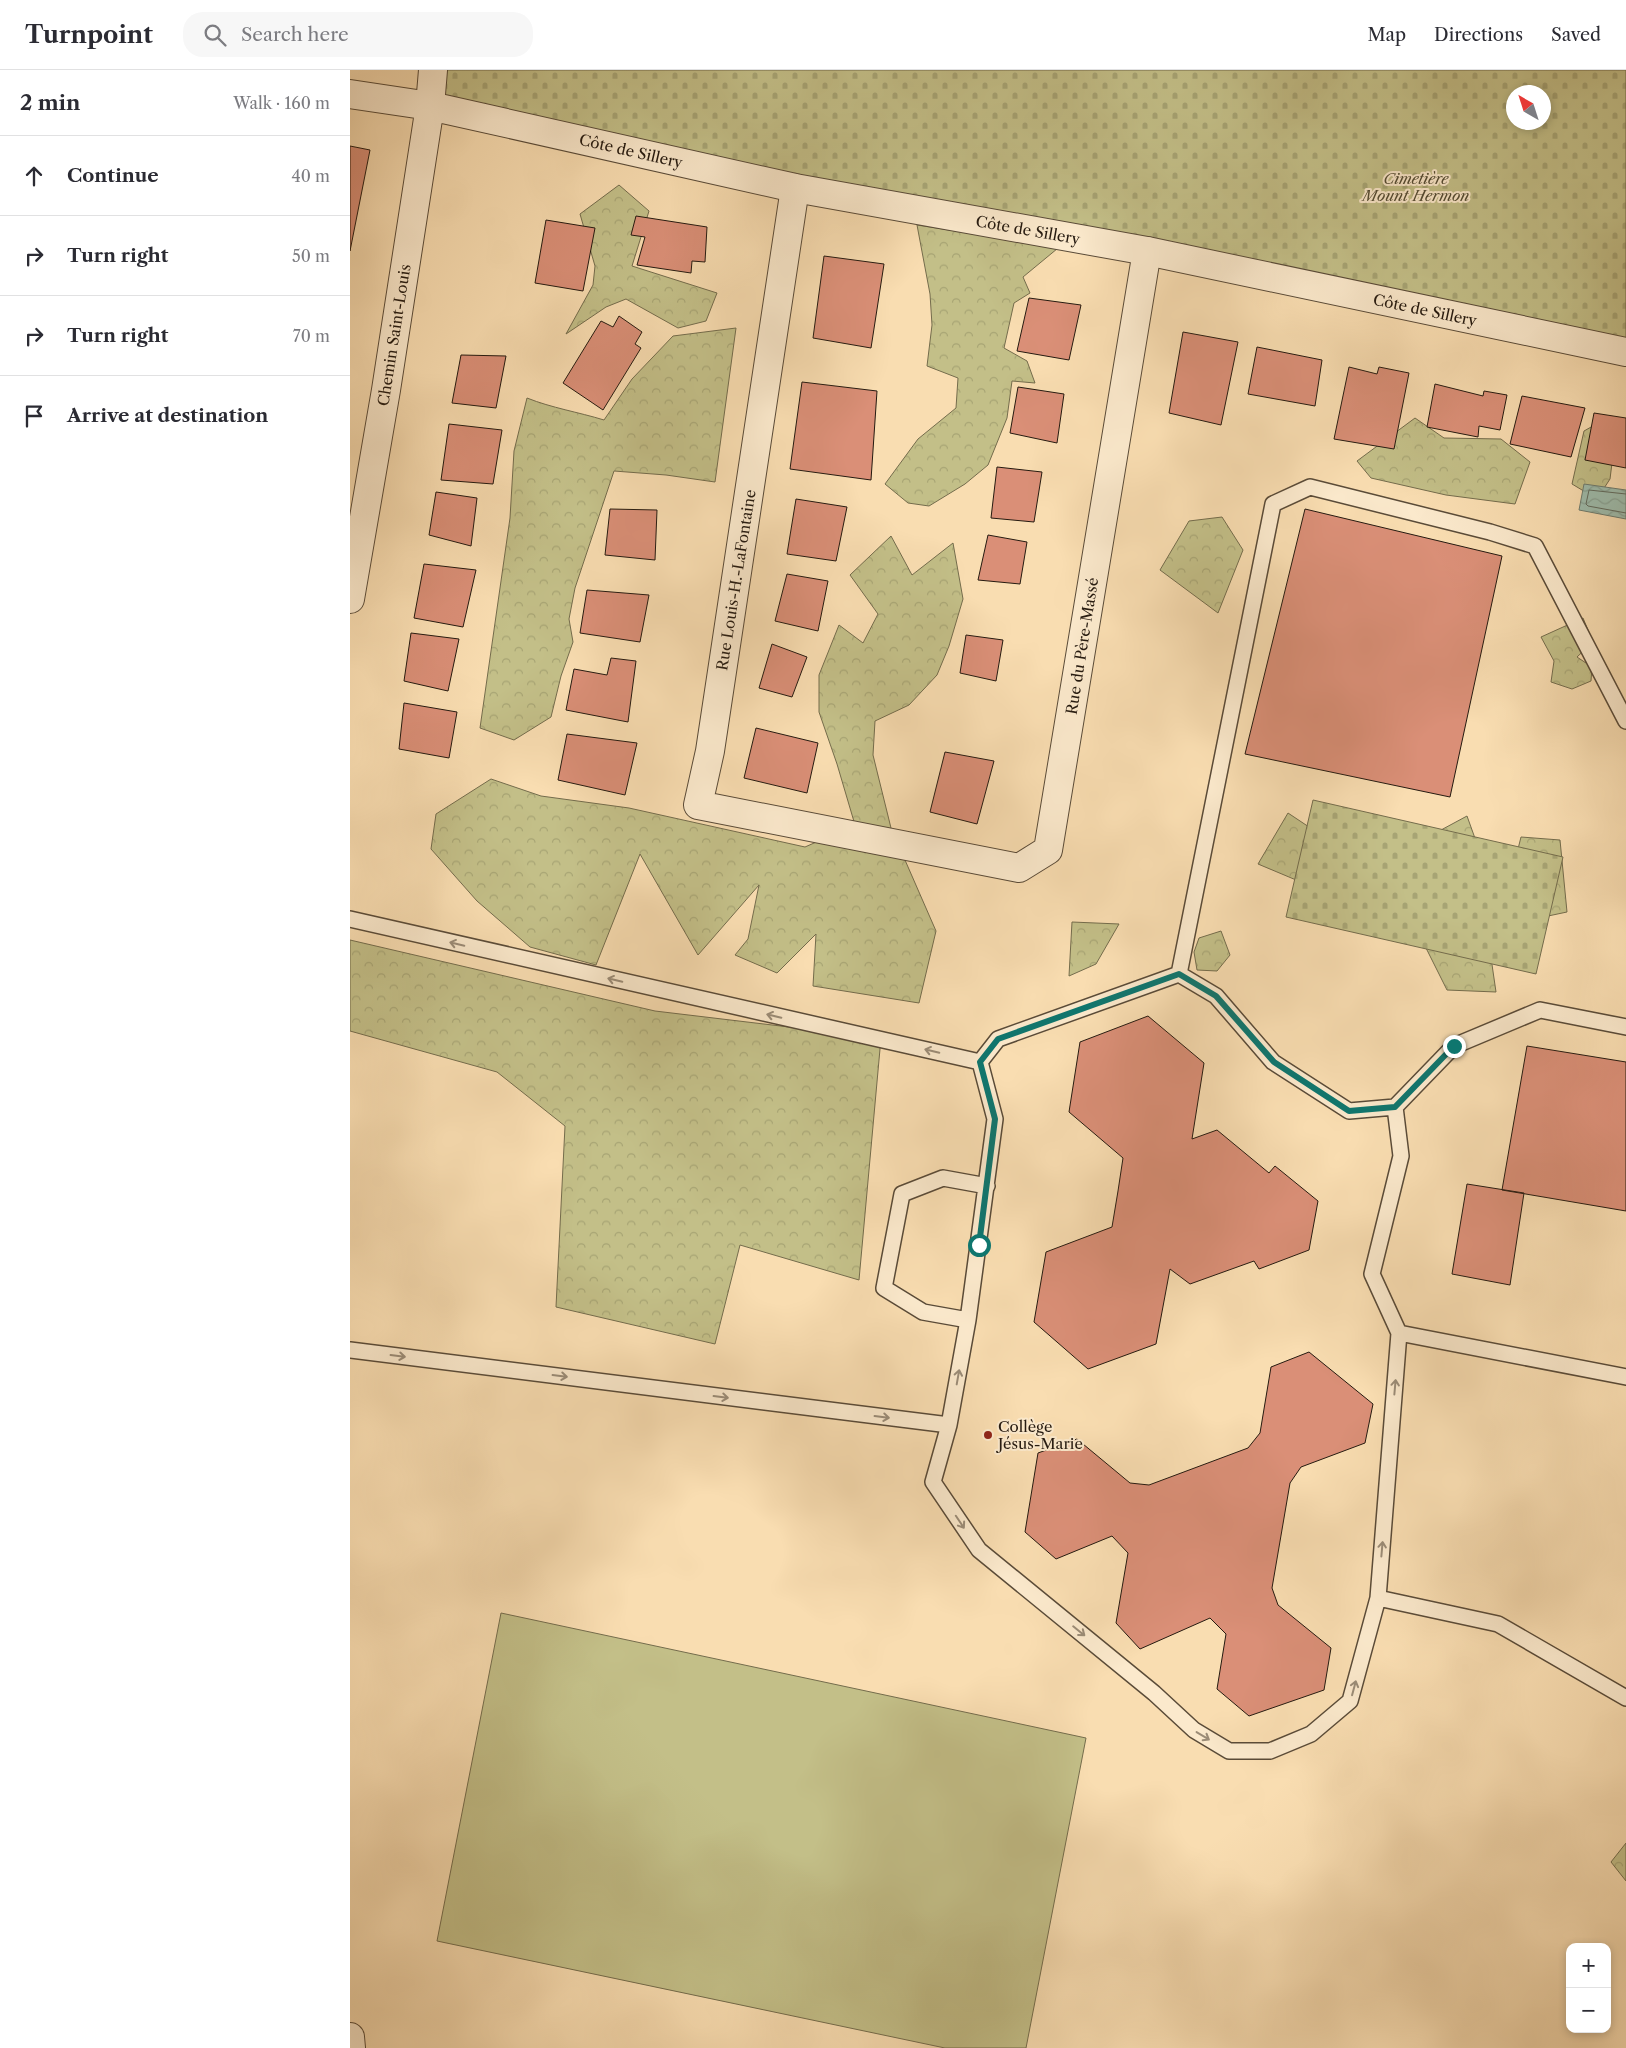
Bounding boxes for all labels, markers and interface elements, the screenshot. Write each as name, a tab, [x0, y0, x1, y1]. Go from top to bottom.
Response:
search box	[183, 12, 533, 57]
text: Turnpoint	[25, 20, 153, 49]
icon: search	[201, 21, 229, 49]
text: Search here	[241, 23, 349, 46]
text: Map	[1367, 24, 1406, 46]
text: Directions	[1434, 24, 1523, 46]
text: Saved	[1551, 24, 1601, 46]
north arrow	[1506, 85, 1551, 130]
text: 2 min	[20, 90, 80, 115]
text: Walk · 160 m	[233, 93, 330, 113]
street label: Côte de Sillery	[577, 130, 685, 172]
icon: ahead	[20, 162, 48, 190]
text: Continue	[67, 164, 159, 187]
text: 40 m	[291, 166, 330, 186]
park label: Cimetière Mount Hermon	[1361, 169, 1469, 205]
street label: Côte de Sillery	[974, 211, 1082, 249]
icon: right	[20, 242, 48, 270]
text: Turn right	[67, 244, 168, 267]
text: 50 m	[292, 246, 330, 266]
street label: Chemin Saint-Louis	[373, 263, 415, 407]
street label: Côte de Sillery	[1371, 290, 1479, 330]
icon: right	[20, 322, 48, 350]
text: Turn right	[67, 324, 168, 347]
text: 70 m	[293, 326, 330, 346]
icon: arrive	[20, 402, 48, 430]
text: Arrive at destination	[67, 404, 268, 427]
street label: Rue Louis-H.-LaFontaine	[712, 488, 760, 672]
street label: Rue du Père-Massé	[1062, 576, 1102, 716]
one-way arrow	[449, 939, 465, 948]
one-way arrow	[608, 975, 624, 984]
one-way arrow	[766, 1011, 782, 1020]
route end	[1443, 1035, 1466, 1058]
one-way arrow	[925, 1046, 941, 1055]
route start	[968, 1234, 991, 1257]
one-way arrow	[390, 1351, 406, 1361]
one-way arrow	[953, 1369, 963, 1385]
one-way arrow	[551, 1372, 567, 1382]
one-way arrow	[1390, 1379, 1399, 1395]
one-way arrow	[713, 1392, 729, 1402]
one-way arrow	[874, 1412, 890, 1422]
place label: Collège Jésus-Marie	[996, 1417, 1083, 1453]
marker: Collège Jésus-Marie	[982, 1429, 994, 1441]
one-way arrow	[955, 1515, 966, 1529]
one-way arrow	[1377, 1541, 1386, 1557]
one-way arrow	[1073, 1625, 1086, 1636]
one-way arrow	[1349, 1680, 1359, 1696]
one-way arrow	[1196, 1731, 1210, 1741]
map controls	[1566, 1943, 1611, 2033]
button: +	[1566, 1943, 1611, 1988]
button: −	[1566, 1988, 1611, 2033]

